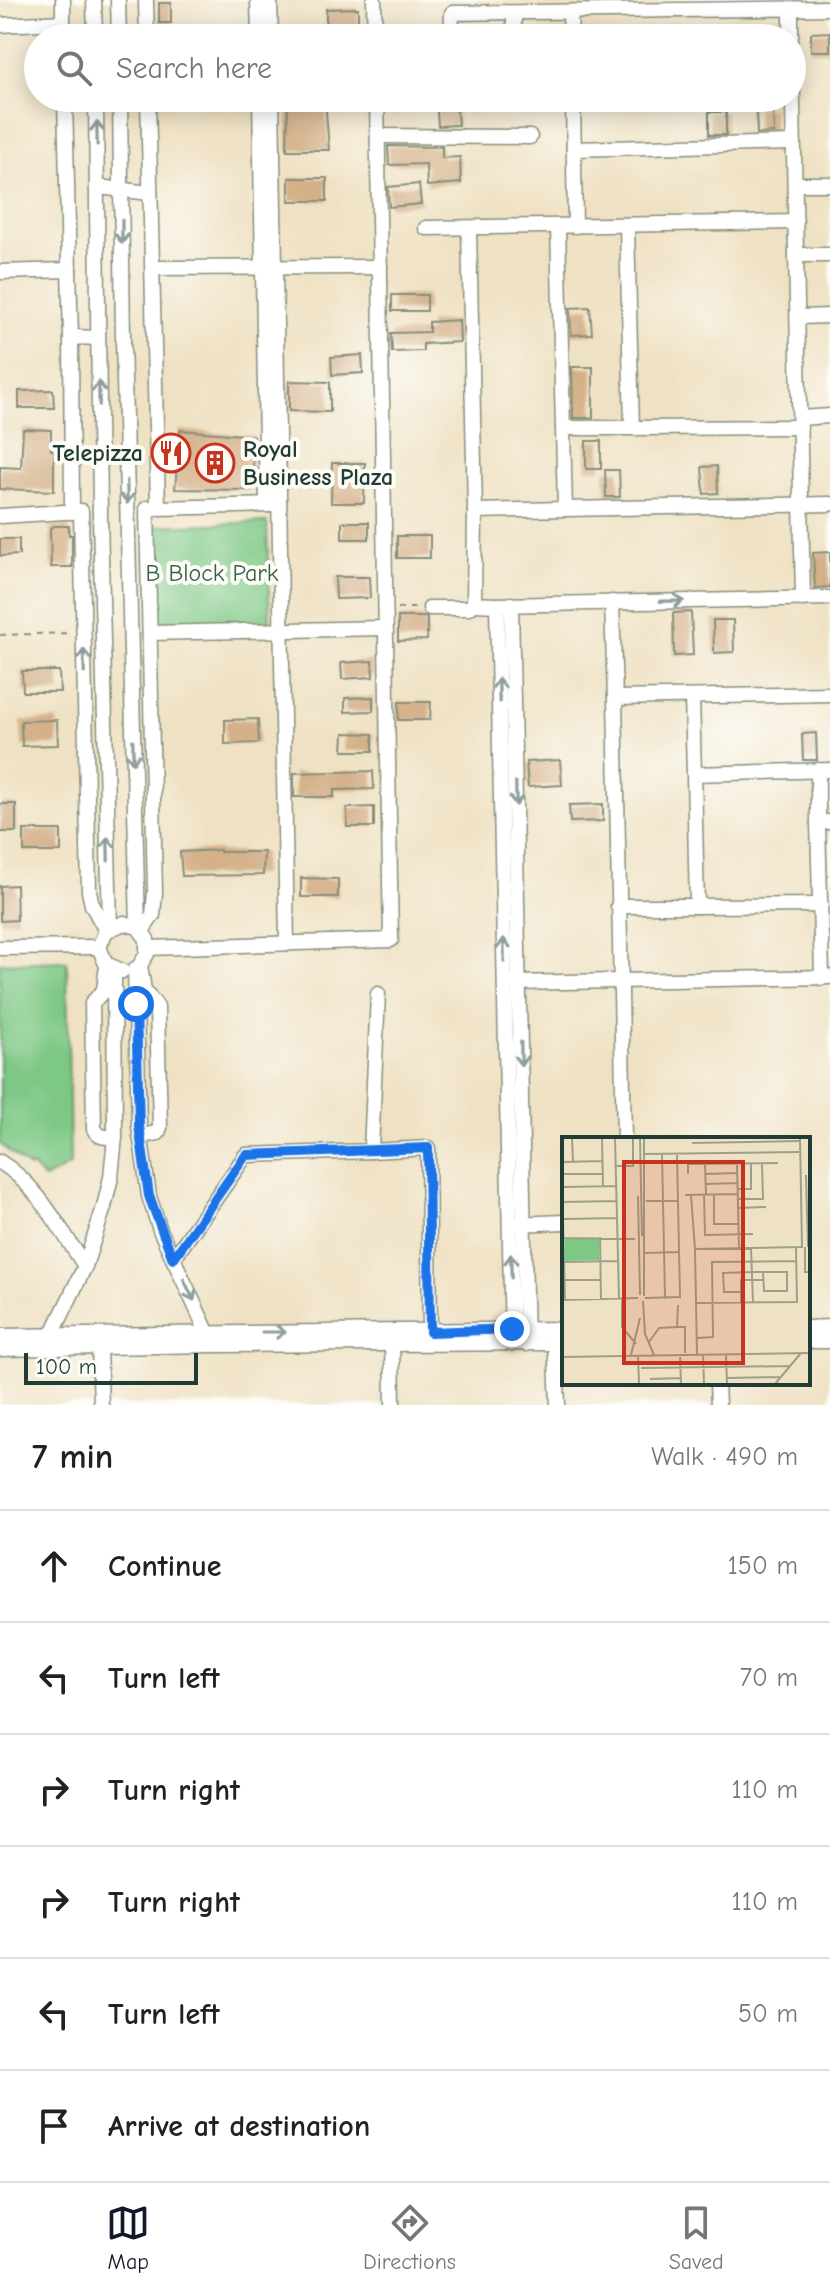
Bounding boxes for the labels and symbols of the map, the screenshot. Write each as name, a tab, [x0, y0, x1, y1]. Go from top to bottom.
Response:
one-way arrow	[89, 120, 105, 147]
one-way arrow	[114, 218, 130, 245]
one-way arrow	[91, 380, 106, 407]
restaurant icon: Telepizza	[150, 432, 192, 474]
place label: Royal Business Plaza	[243, 435, 393, 491]
place label: Telepizza	[52, 439, 143, 467]
building icon: Royal Business Plaza	[194, 442, 236, 484]
one-way arrow	[119, 478, 134, 505]
park label: B Block Park	[146, 559, 279, 587]
one-way arrow	[658, 593, 685, 609]
one-way arrow	[77, 648, 92, 675]
one-way arrow	[491, 677, 507, 704]
one-way arrow	[125, 738, 141, 765]
one-way arrow	[508, 780, 523, 807]
one-way arrow	[100, 836, 116, 863]
one-way arrow	[496, 937, 511, 964]
route start	[118, 986, 154, 1022]
one-way arrow	[514, 1040, 529, 1067]
inset map	[562, 1137, 810, 1385]
one-way arrow	[503, 1253, 519, 1280]
one-way arrow	[181, 1277, 197, 1301]
route end	[494, 1311, 530, 1347]
one-way arrow	[260, 1324, 287, 1340]
scale bar	[24, 1349, 198, 1385]

